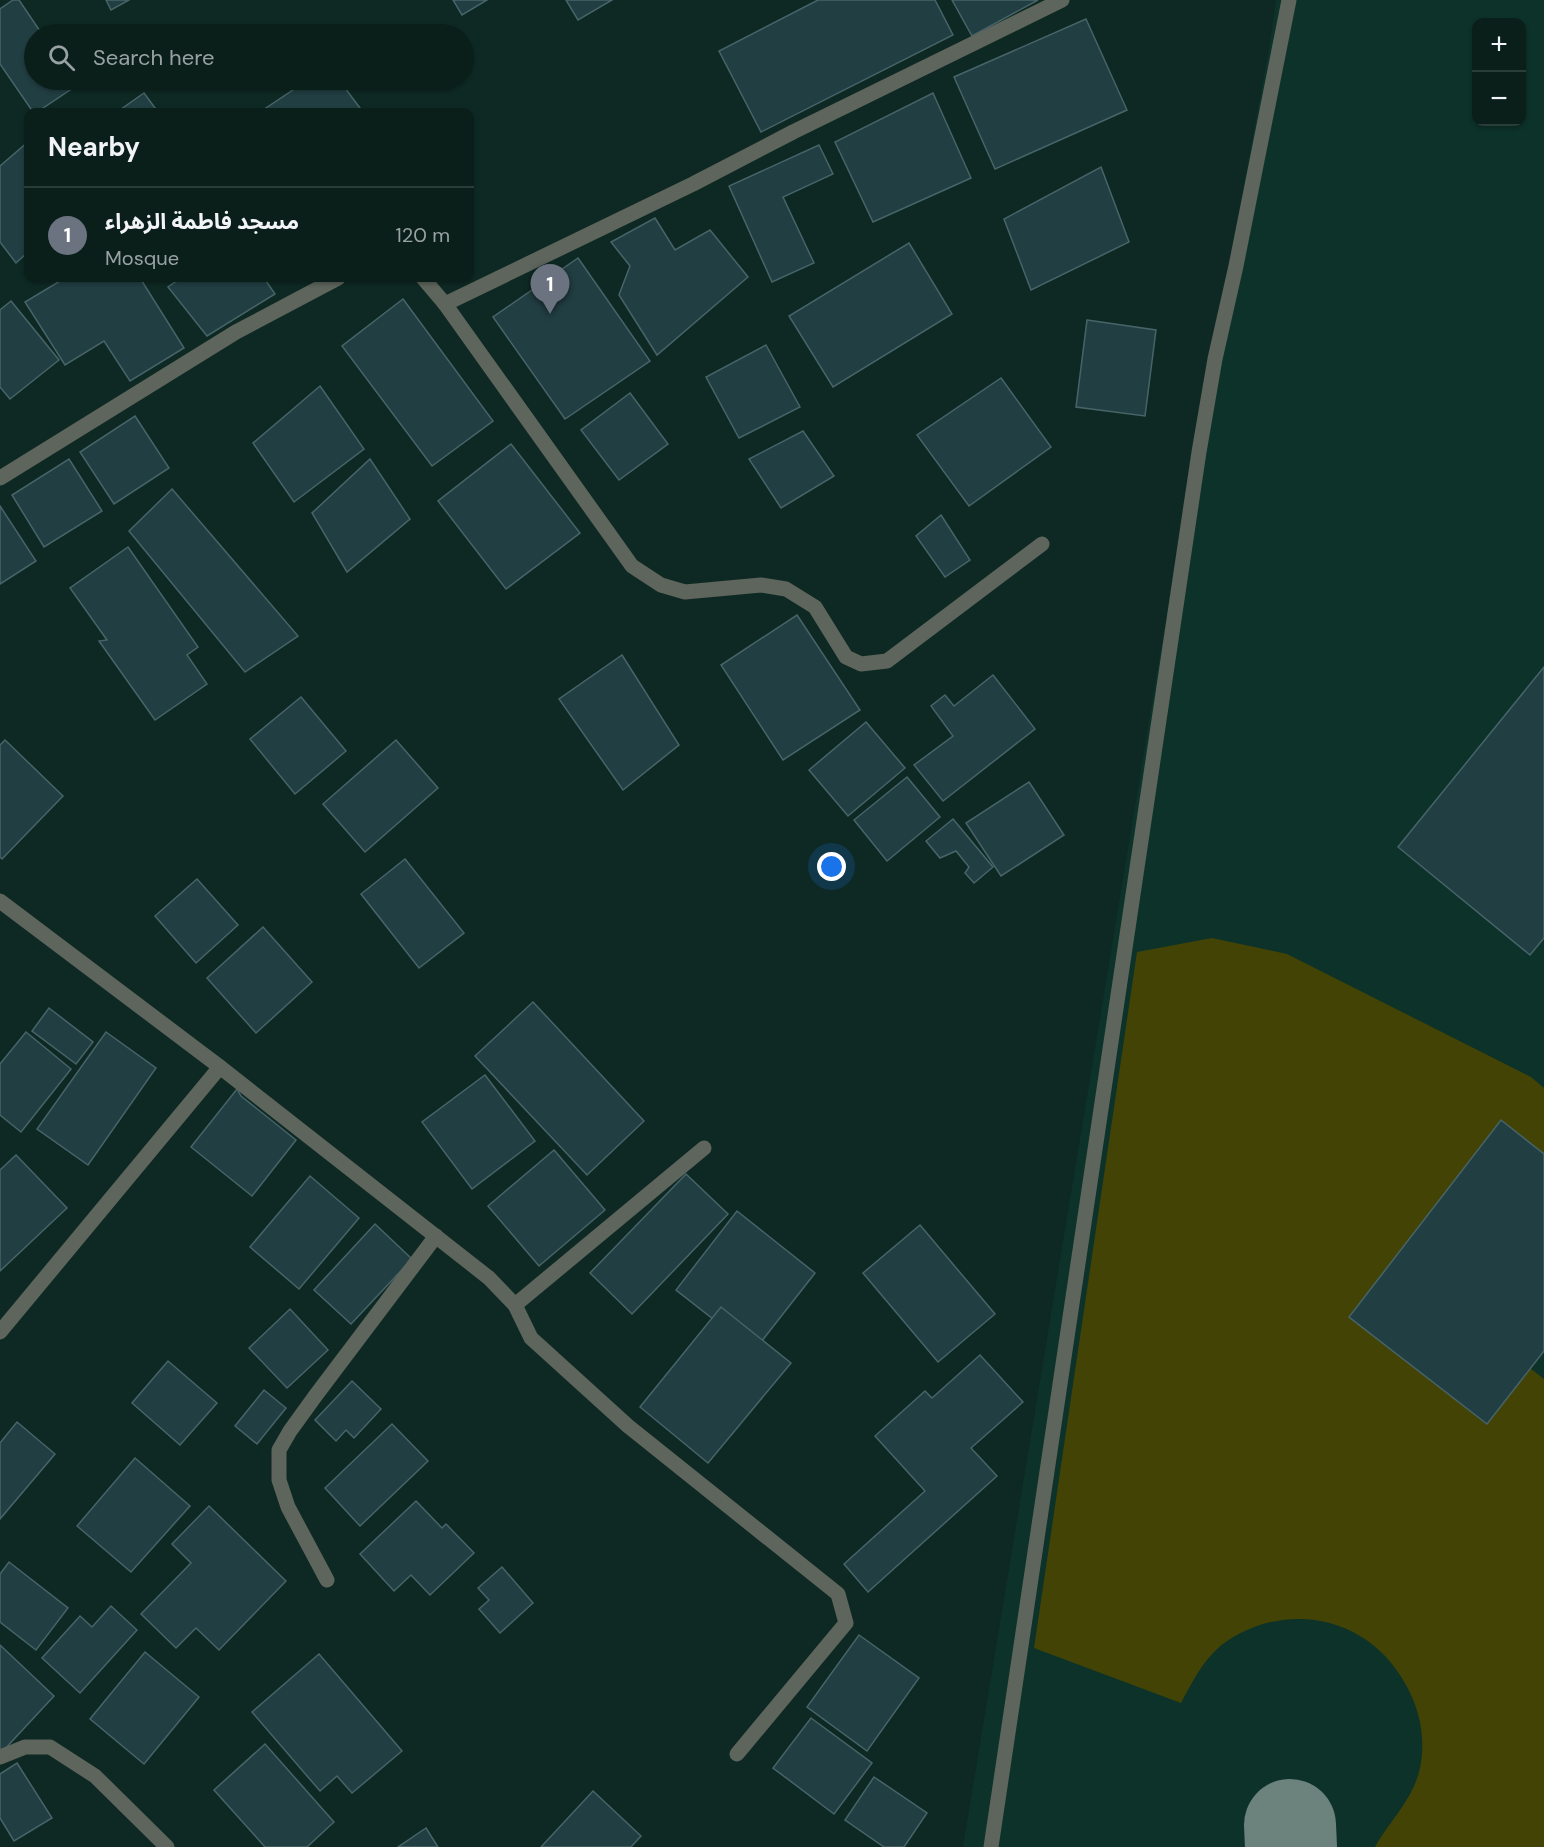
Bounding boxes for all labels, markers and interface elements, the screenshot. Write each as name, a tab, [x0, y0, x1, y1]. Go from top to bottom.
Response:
map controls	[1472, 18, 1526, 126]
button: +	[1472, 18, 1526, 72]
search box	[24, 24, 474, 90]
icon: search	[45, 41, 78, 74]
text: Search here	[93, 43, 214, 72]
button: −	[1472, 72, 1526, 126]
text: Nearby	[48, 130, 140, 164]
text: مسجد فاطمة الزهراء	[105, 207, 299, 236]
text: 1	[64, 222, 71, 248]
text: 120 m	[396, 222, 450, 248]
text: Mosque	[105, 245, 179, 271]
pin: 1	[530, 264, 570, 314]
your location	[817, 852, 846, 881]

